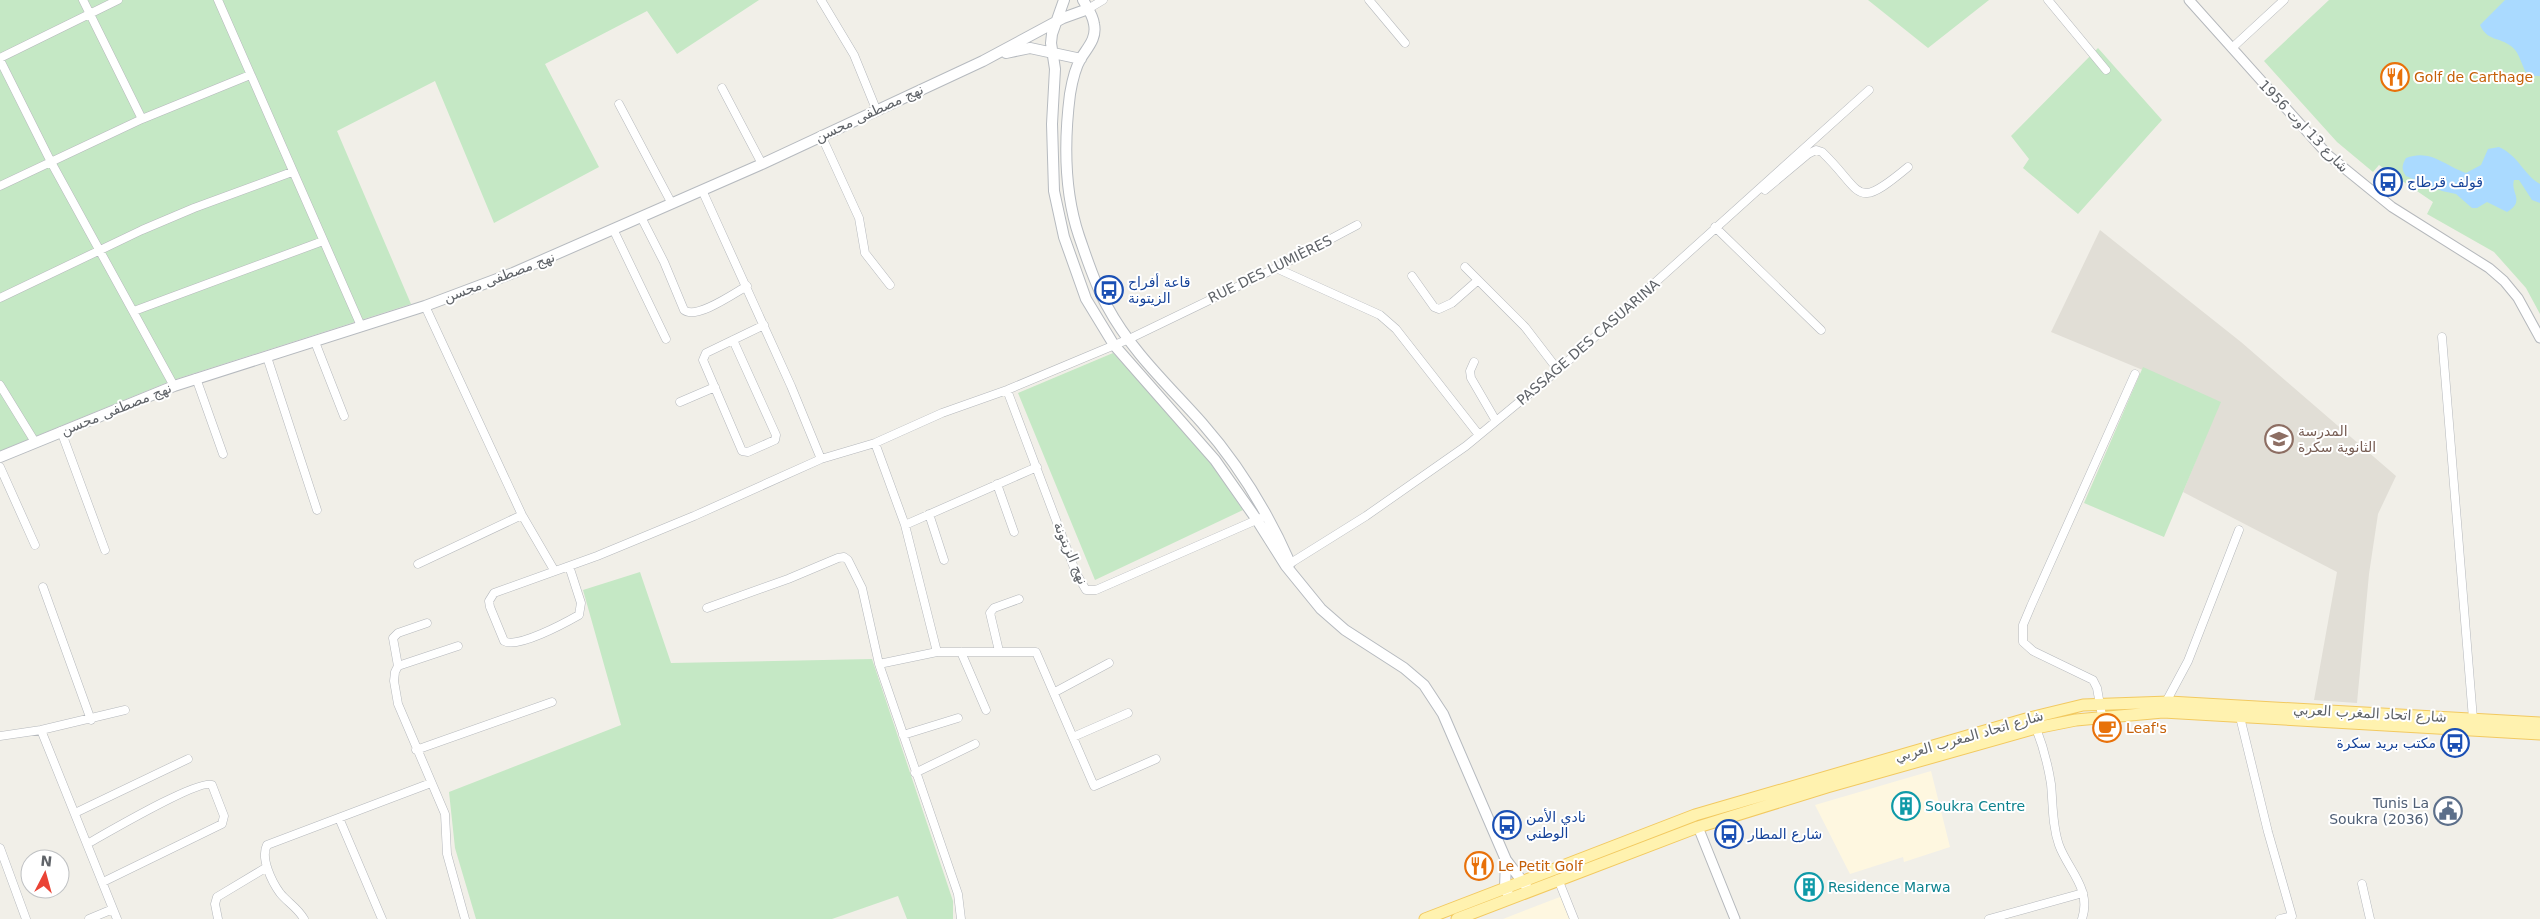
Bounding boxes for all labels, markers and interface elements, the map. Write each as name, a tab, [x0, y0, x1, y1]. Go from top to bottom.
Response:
restaurant icon: Golf de Carthage	[2380, 62, 2410, 92]
place label: Golf de Carthage	[2414, 69, 2533, 85]
street label: شارع 13 اوت 1956	[2255, 77, 2352, 176]
street label: نهج مصطفى محسن	[812, 81, 926, 146]
bus stop icon: قولف قرطاج	[2373, 167, 2403, 197]
place label: قولف قرطاج	[2407, 174, 2483, 191]
street label: RUE DES LUMIÈRES	[1205, 232, 1335, 306]
street label: نهج مصطفى محسن	[441, 248, 557, 307]
place label: قاعة أفراح الزيتونة	[1128, 273, 1191, 307]
bus stop icon: قاعة أفراح الزيتونة	[1094, 275, 1124, 305]
street label: PASSAGE DES CASUARINA	[1513, 275, 1663, 408]
street label: نهج مصطفى محسن	[58, 380, 174, 439]
place label: المدرسة الثانوية سكرة	[2298, 423, 2376, 456]
school or university icon: المدرسة الثانوية سكرة	[2264, 424, 2294, 454]
street label: نهج الزيتونة	[1050, 519, 1091, 587]
street label: شارع اتحاد المغرب العربي	[2293, 701, 2447, 726]
street label: شارع اتحاد المغرب العربي	[1893, 707, 2045, 766]
cafe icon: Leaf's	[2092, 713, 2122, 743]
place label: Leaf's	[2126, 720, 2167, 736]
bus stop icon: مكتب بريد سكرة	[2440, 728, 2470, 758]
place label: مكتب بريد سكرة	[2337, 735, 2436, 752]
building icon: Soukra Centre	[1891, 791, 1921, 821]
place label: Tunis La Soukra (2036)	[2329, 795, 2429, 827]
public building icon: Tunis La Soukra (2036)	[2433, 796, 2463, 826]
place label: Soukra Centre	[1925, 798, 2025, 814]
place label: نادي الأمن الوطني	[1526, 808, 1586, 842]
bus stop icon: نادي الأمن الوطني	[1492, 810, 1522, 840]
bus stop icon: شارع المطار	[1714, 819, 1744, 849]
place label: شارع المطار	[1747, 826, 1822, 843]
north arrow	[20, 849, 70, 899]
restaurant icon: Le Petit Golf	[1464, 851, 1494, 881]
text: N	[40, 853, 53, 870]
place label: Le Petit Golf	[1498, 858, 1584, 874]
building icon: Residence Marwa	[1794, 872, 1824, 902]
place label: Residence Marwa	[1828, 879, 1950, 895]

